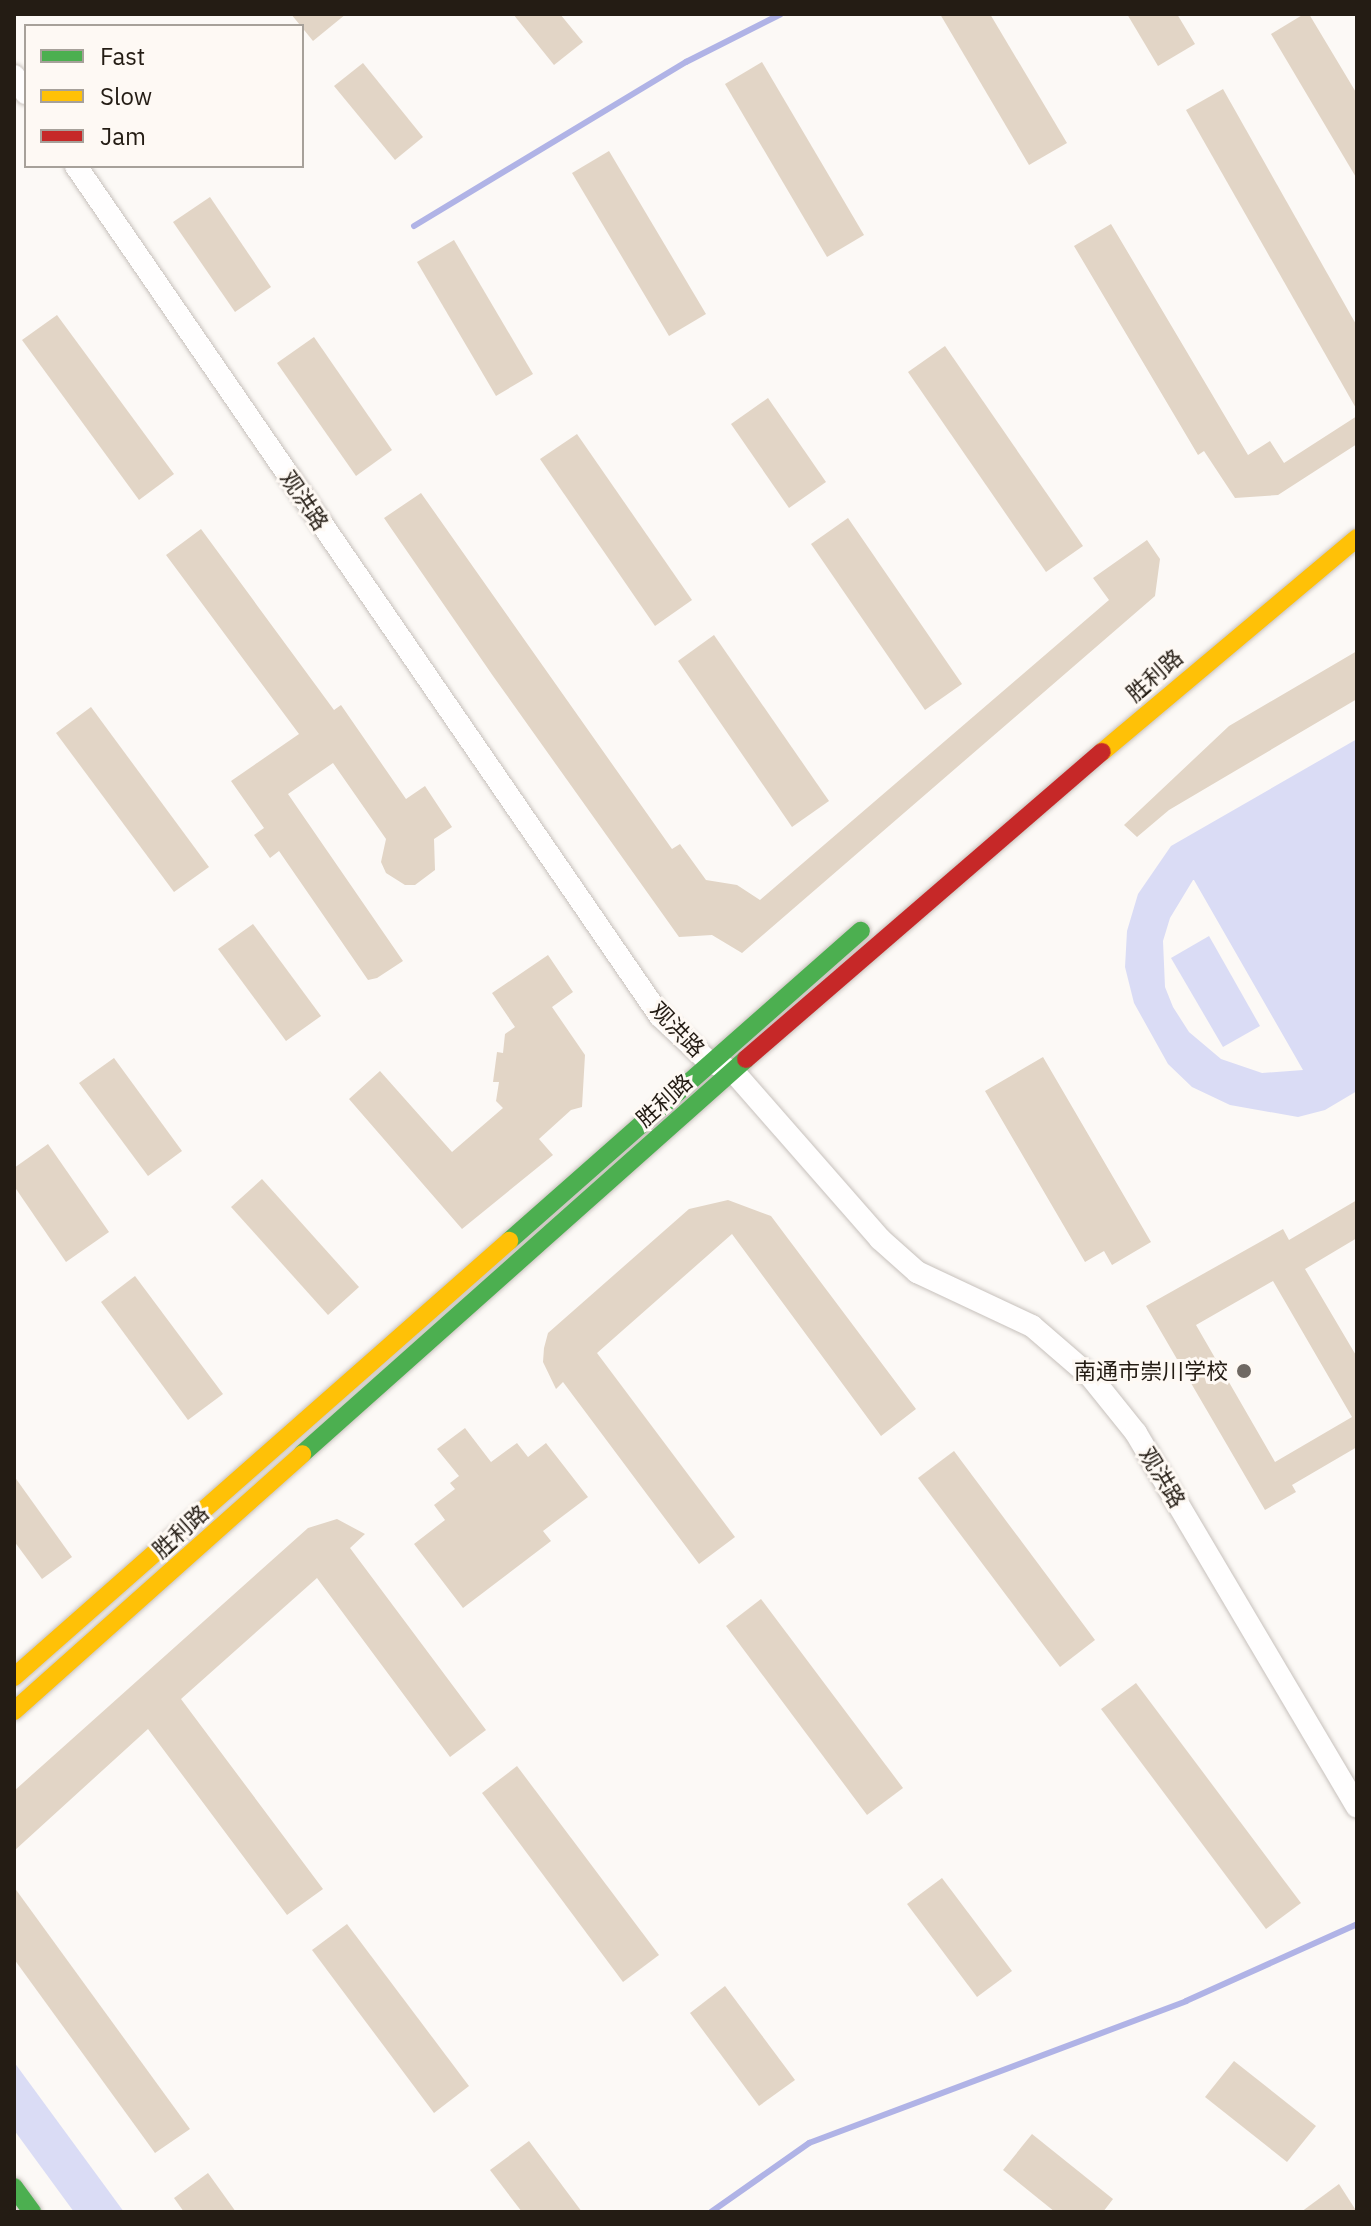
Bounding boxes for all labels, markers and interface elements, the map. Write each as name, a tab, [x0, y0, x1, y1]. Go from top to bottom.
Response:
legend	[24, 24, 304, 168]
text: Fast	[100, 40, 145, 72]
text: Slow	[100, 80, 152, 112]
text: Jam	[100, 120, 146, 152]
street label: 观洪路	[276, 465, 334, 535]
street label: 胜利路	[1120, 643, 1188, 707]
street label: 观洪路	[646, 996, 710, 1062]
street label: 胜利路	[631, 1068, 697, 1132]
place label: 南通市崇川学校	[1074, 1358, 1228, 1384]
marker: 南通市崇川学校	[1235, 1362, 1253, 1380]
street label: 观洪路	[1135, 1442, 1191, 1512]
street label: 胜利路	[147, 1499, 213, 1563]

